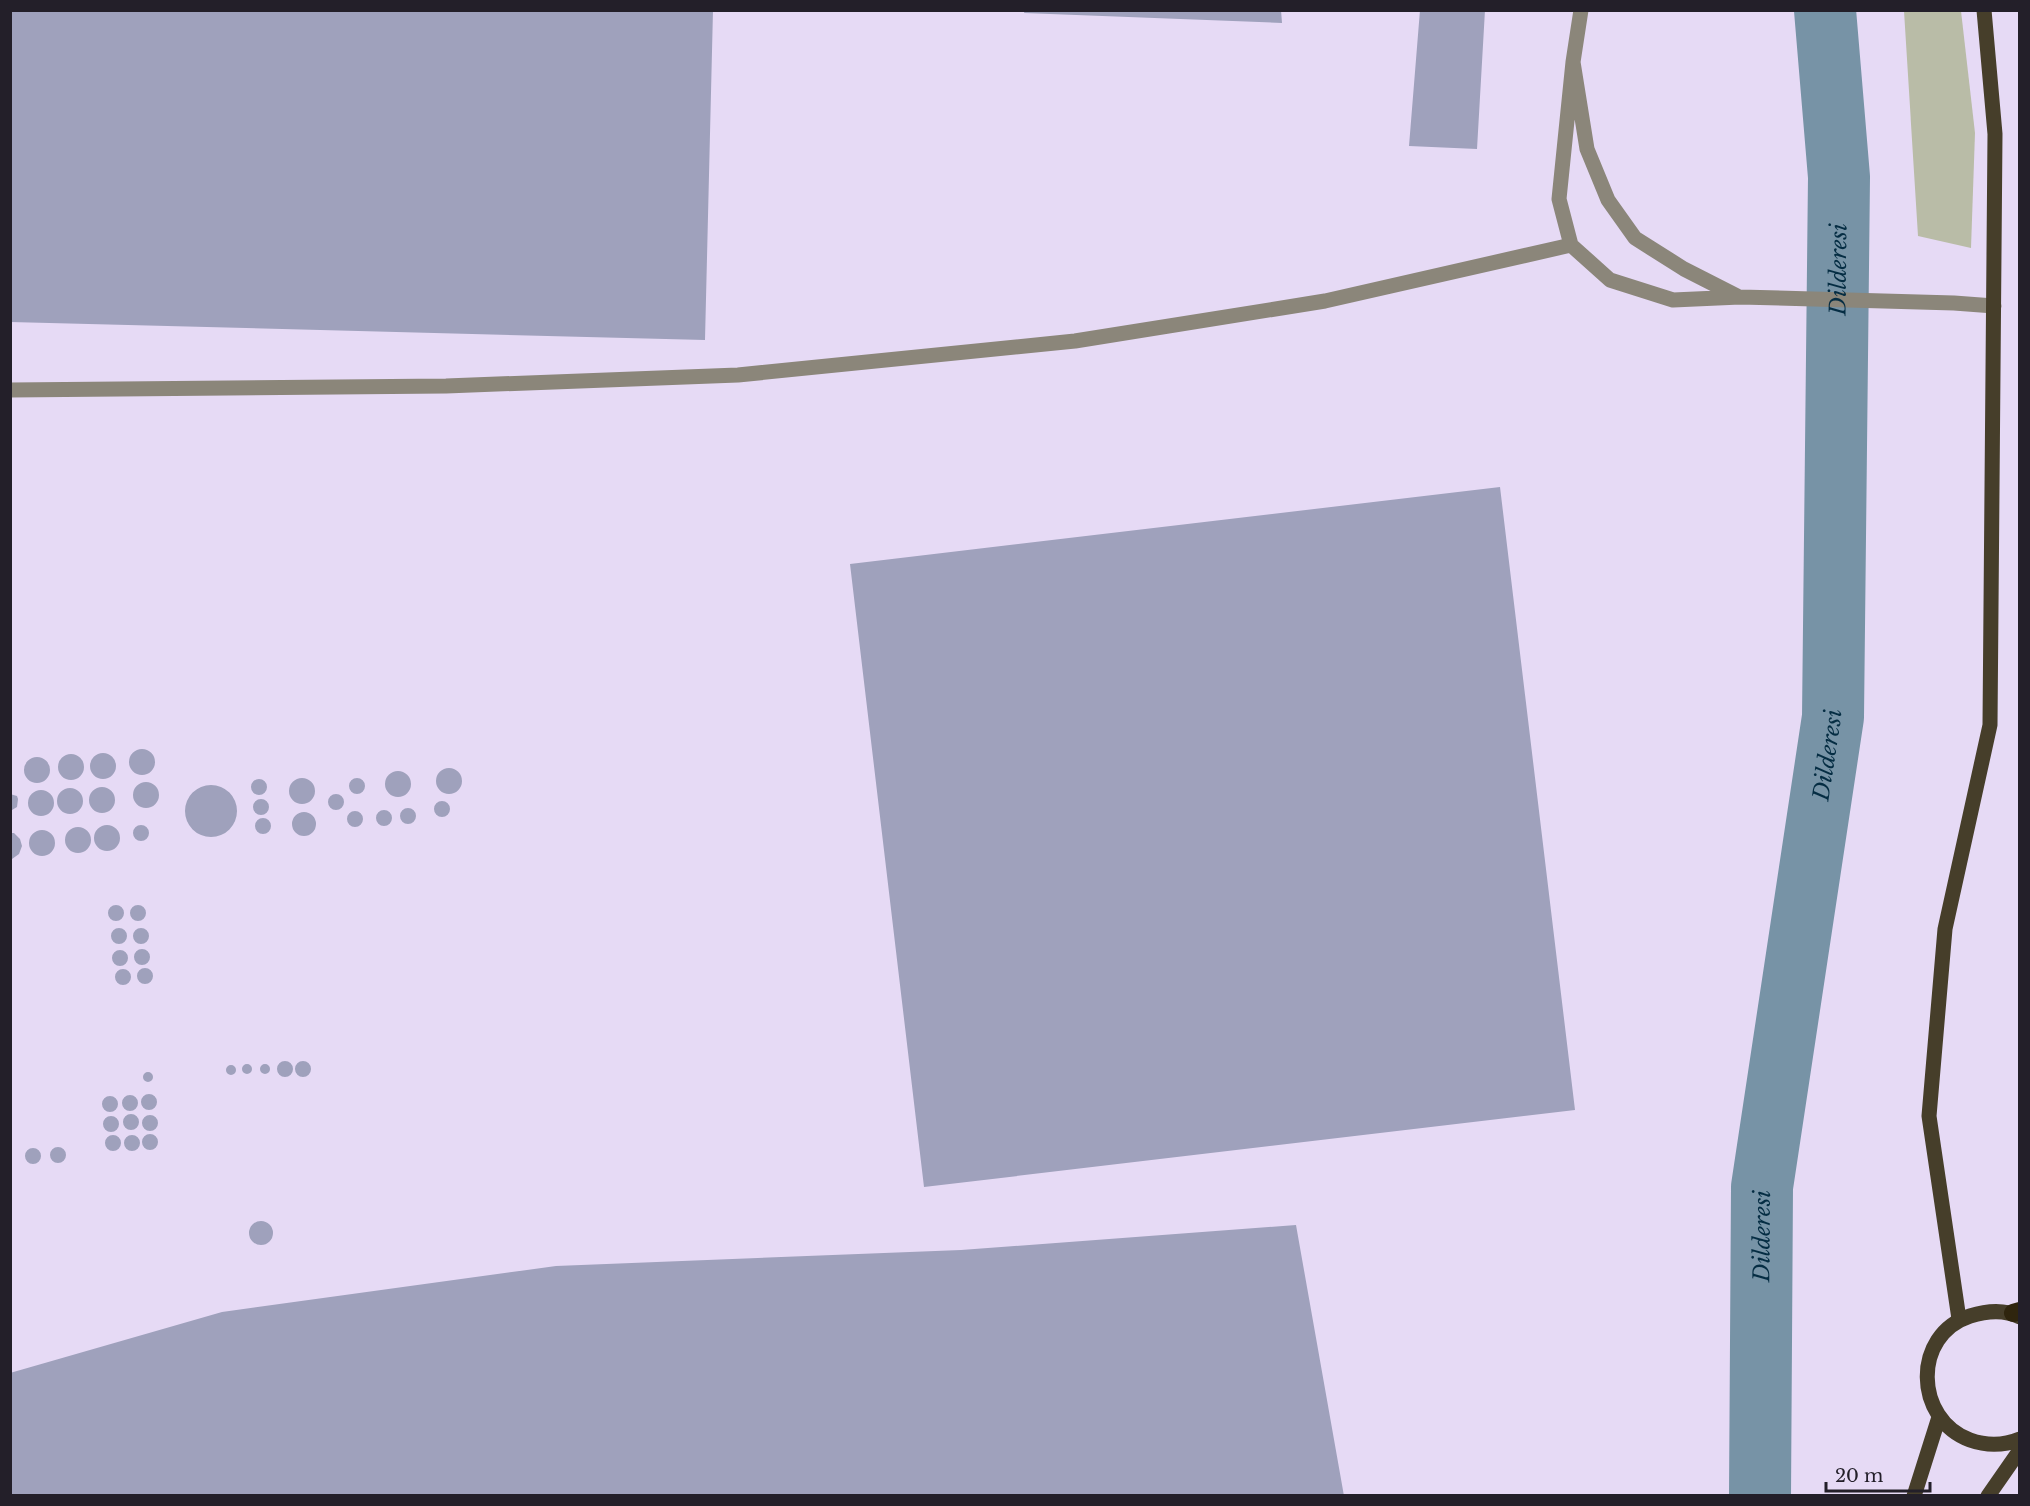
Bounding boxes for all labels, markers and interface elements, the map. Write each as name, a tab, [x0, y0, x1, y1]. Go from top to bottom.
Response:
water label: Dilderesi	[1824, 223, 1852, 316]
water label: Dilderesi	[1807, 709, 1847, 803]
water label: Dilderesi	[1748, 1190, 1775, 1283]
scale bar	[1826, 1455, 1930, 1493]
text: 20 m	[1835, 1465, 1883, 1487]

